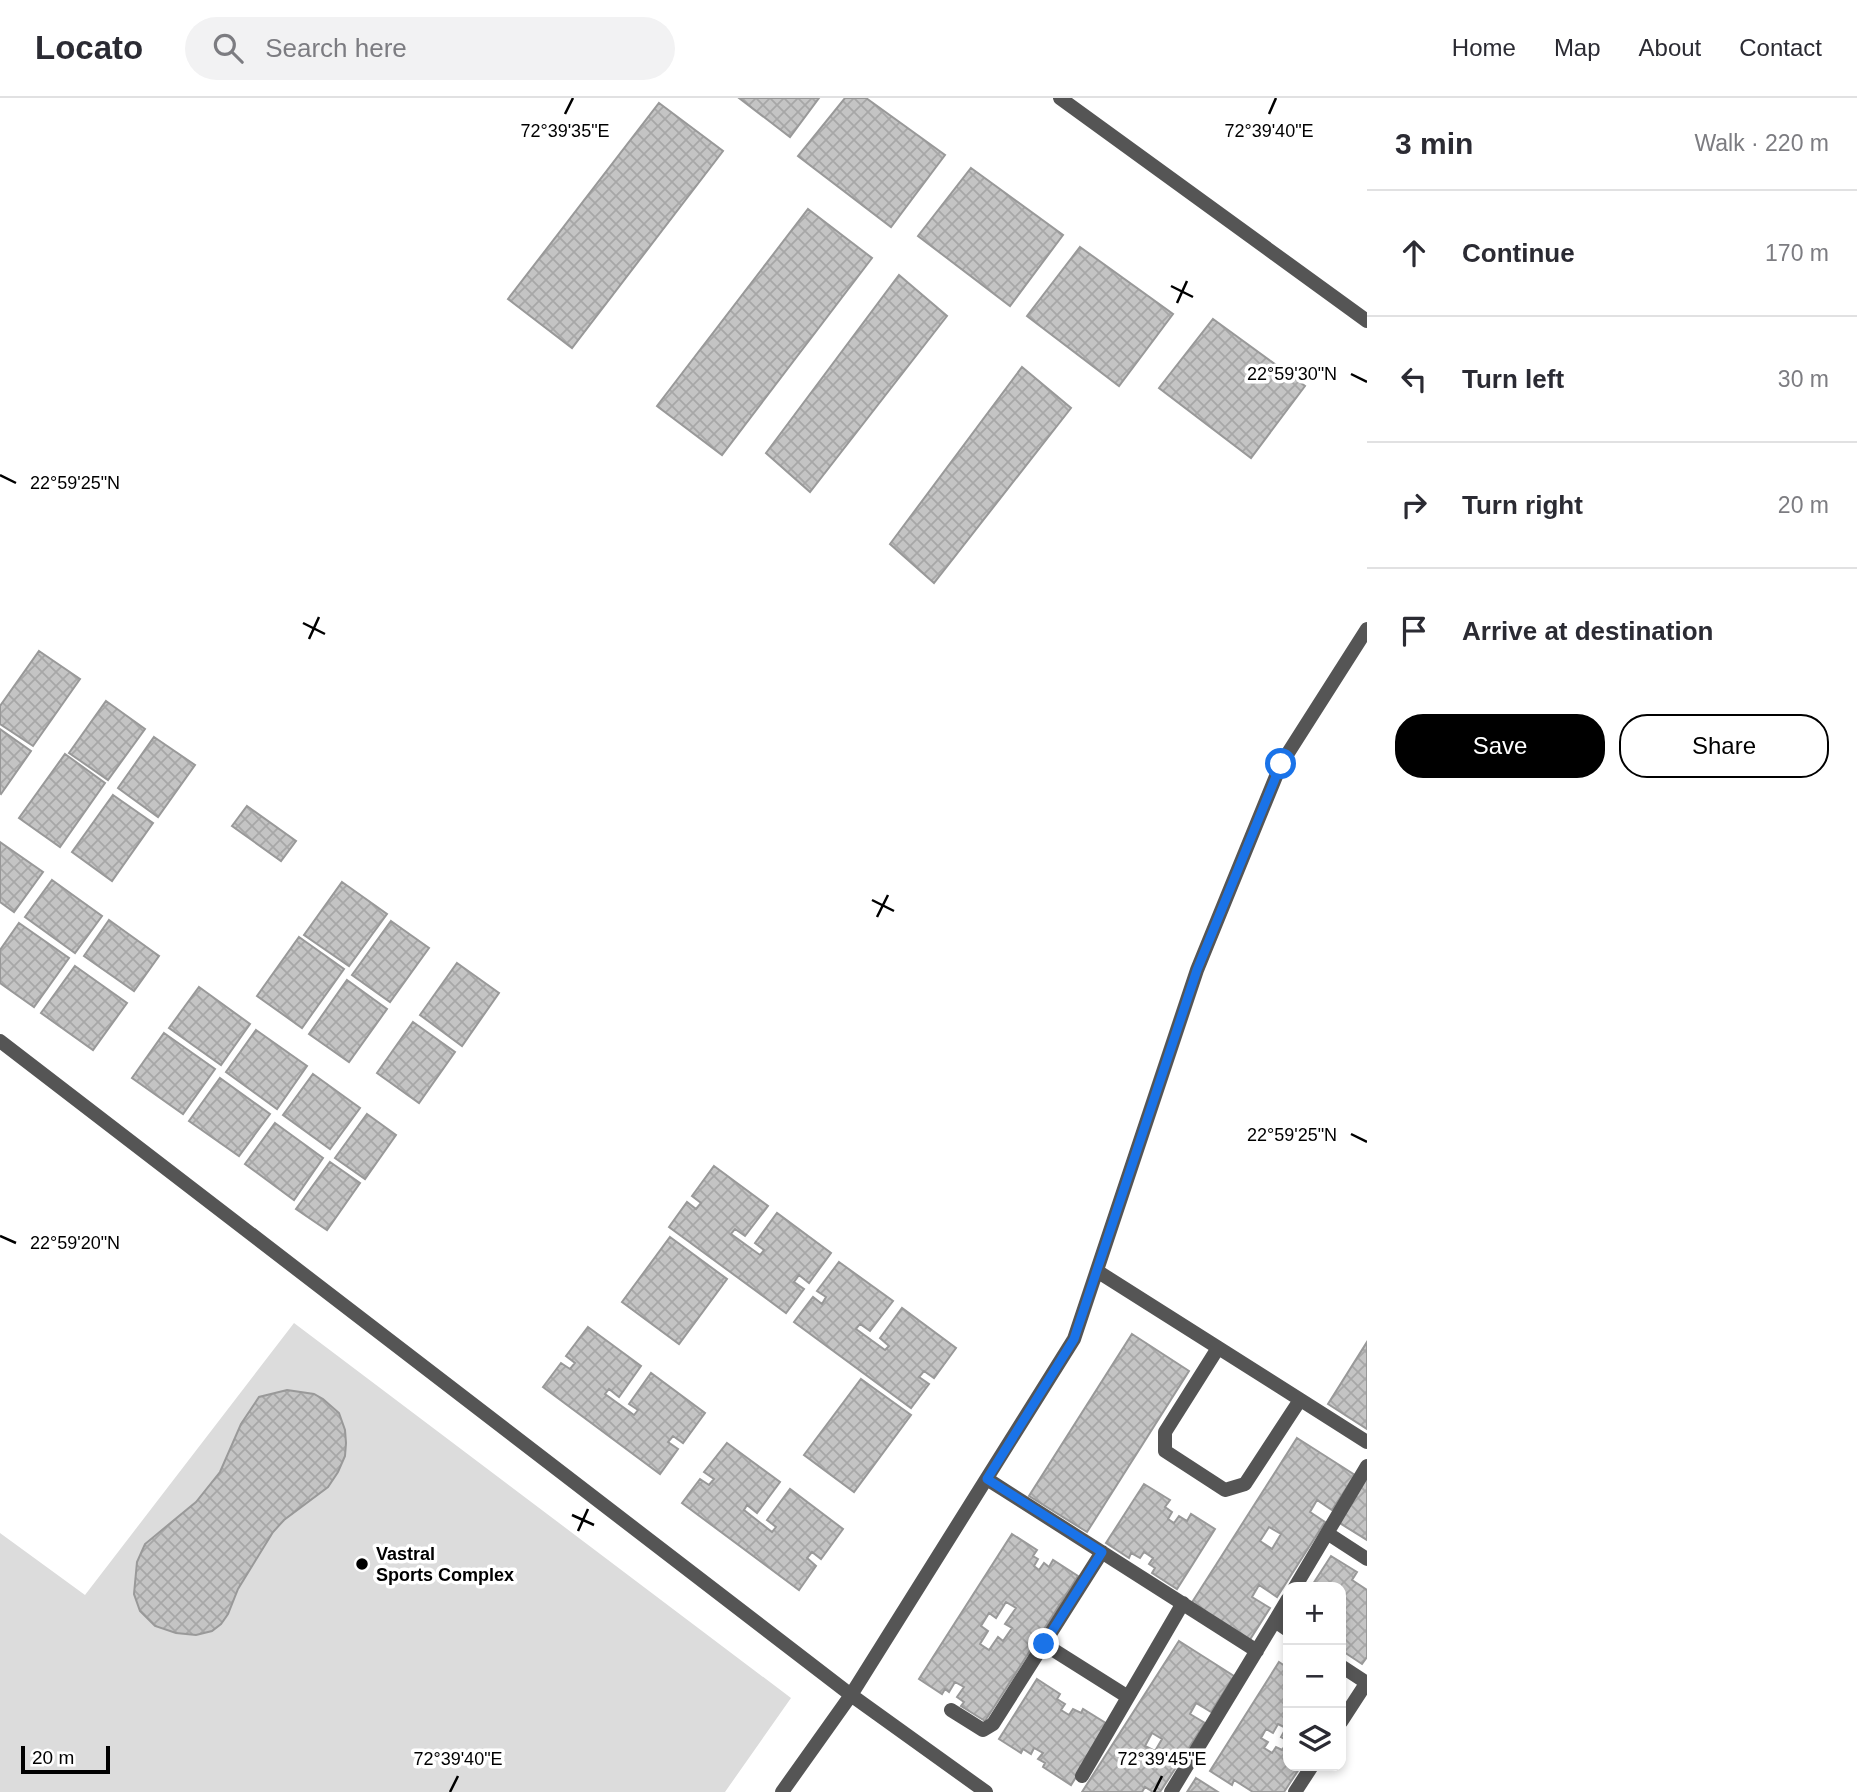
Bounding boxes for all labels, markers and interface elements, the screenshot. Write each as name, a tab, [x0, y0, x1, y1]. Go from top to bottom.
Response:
search box	[185, 17, 675, 80]
text: Locato	[35, 29, 143, 66]
icon: search	[209, 29, 247, 67]
text: Search here	[265, 33, 407, 63]
text: Home	[1452, 34, 1516, 61]
text: Map	[1554, 34, 1601, 61]
text: About	[1639, 34, 1701, 61]
text: Contact	[1739, 34, 1822, 61]
text: 72°39'35"E	[520, 121, 610, 141]
text: 72°39'40"E	[1224, 121, 1314, 141]
text: 3 min	[1395, 127, 1473, 160]
text: Walk · 220 m	[1694, 130, 1829, 156]
icon: ahead	[1395, 234, 1433, 272]
text: Continue	[1462, 238, 1575, 268]
text: 170 m	[1765, 240, 1829, 266]
icon: left	[1395, 360, 1433, 398]
text: 22°59'30"N	[1247, 364, 1337, 384]
text: Turn left	[1462, 364, 1564, 394]
text: 30 m	[1778, 366, 1829, 392]
text: 22°59'25"N	[30, 473, 120, 493]
icon: right	[1395, 486, 1433, 524]
text: Turn right	[1462, 490, 1583, 520]
text: 20 m	[1778, 492, 1829, 518]
icon: arrive	[1395, 612, 1433, 650]
text: Arrive at destination	[1462, 616, 1713, 646]
button: Save	[1395, 714, 1605, 778]
button: Share	[1619, 714, 1829, 778]
route start	[1265, 748, 1296, 779]
text: 22°59'25"N	[1247, 1125, 1337, 1145]
text: 22°59'20"N	[30, 1233, 120, 1253]
place label: Vastral Sports Complex	[376, 1544, 514, 1585]
marker: Vastral Sports Complex	[354, 1556, 370, 1572]
map controls	[1283, 1582, 1346, 1771]
button: +	[1283, 1582, 1346, 1645]
route end	[1028, 1628, 1059, 1659]
button: −	[1283, 1645, 1346, 1708]
button: layers	[1283, 1708, 1346, 1771]
scale bar	[21, 1743, 110, 1775]
text: 20 m	[32, 1747, 74, 1768]
text: 72°39'40"E	[413, 1749, 503, 1769]
text: 72°39'45"E	[1117, 1749, 1207, 1769]

